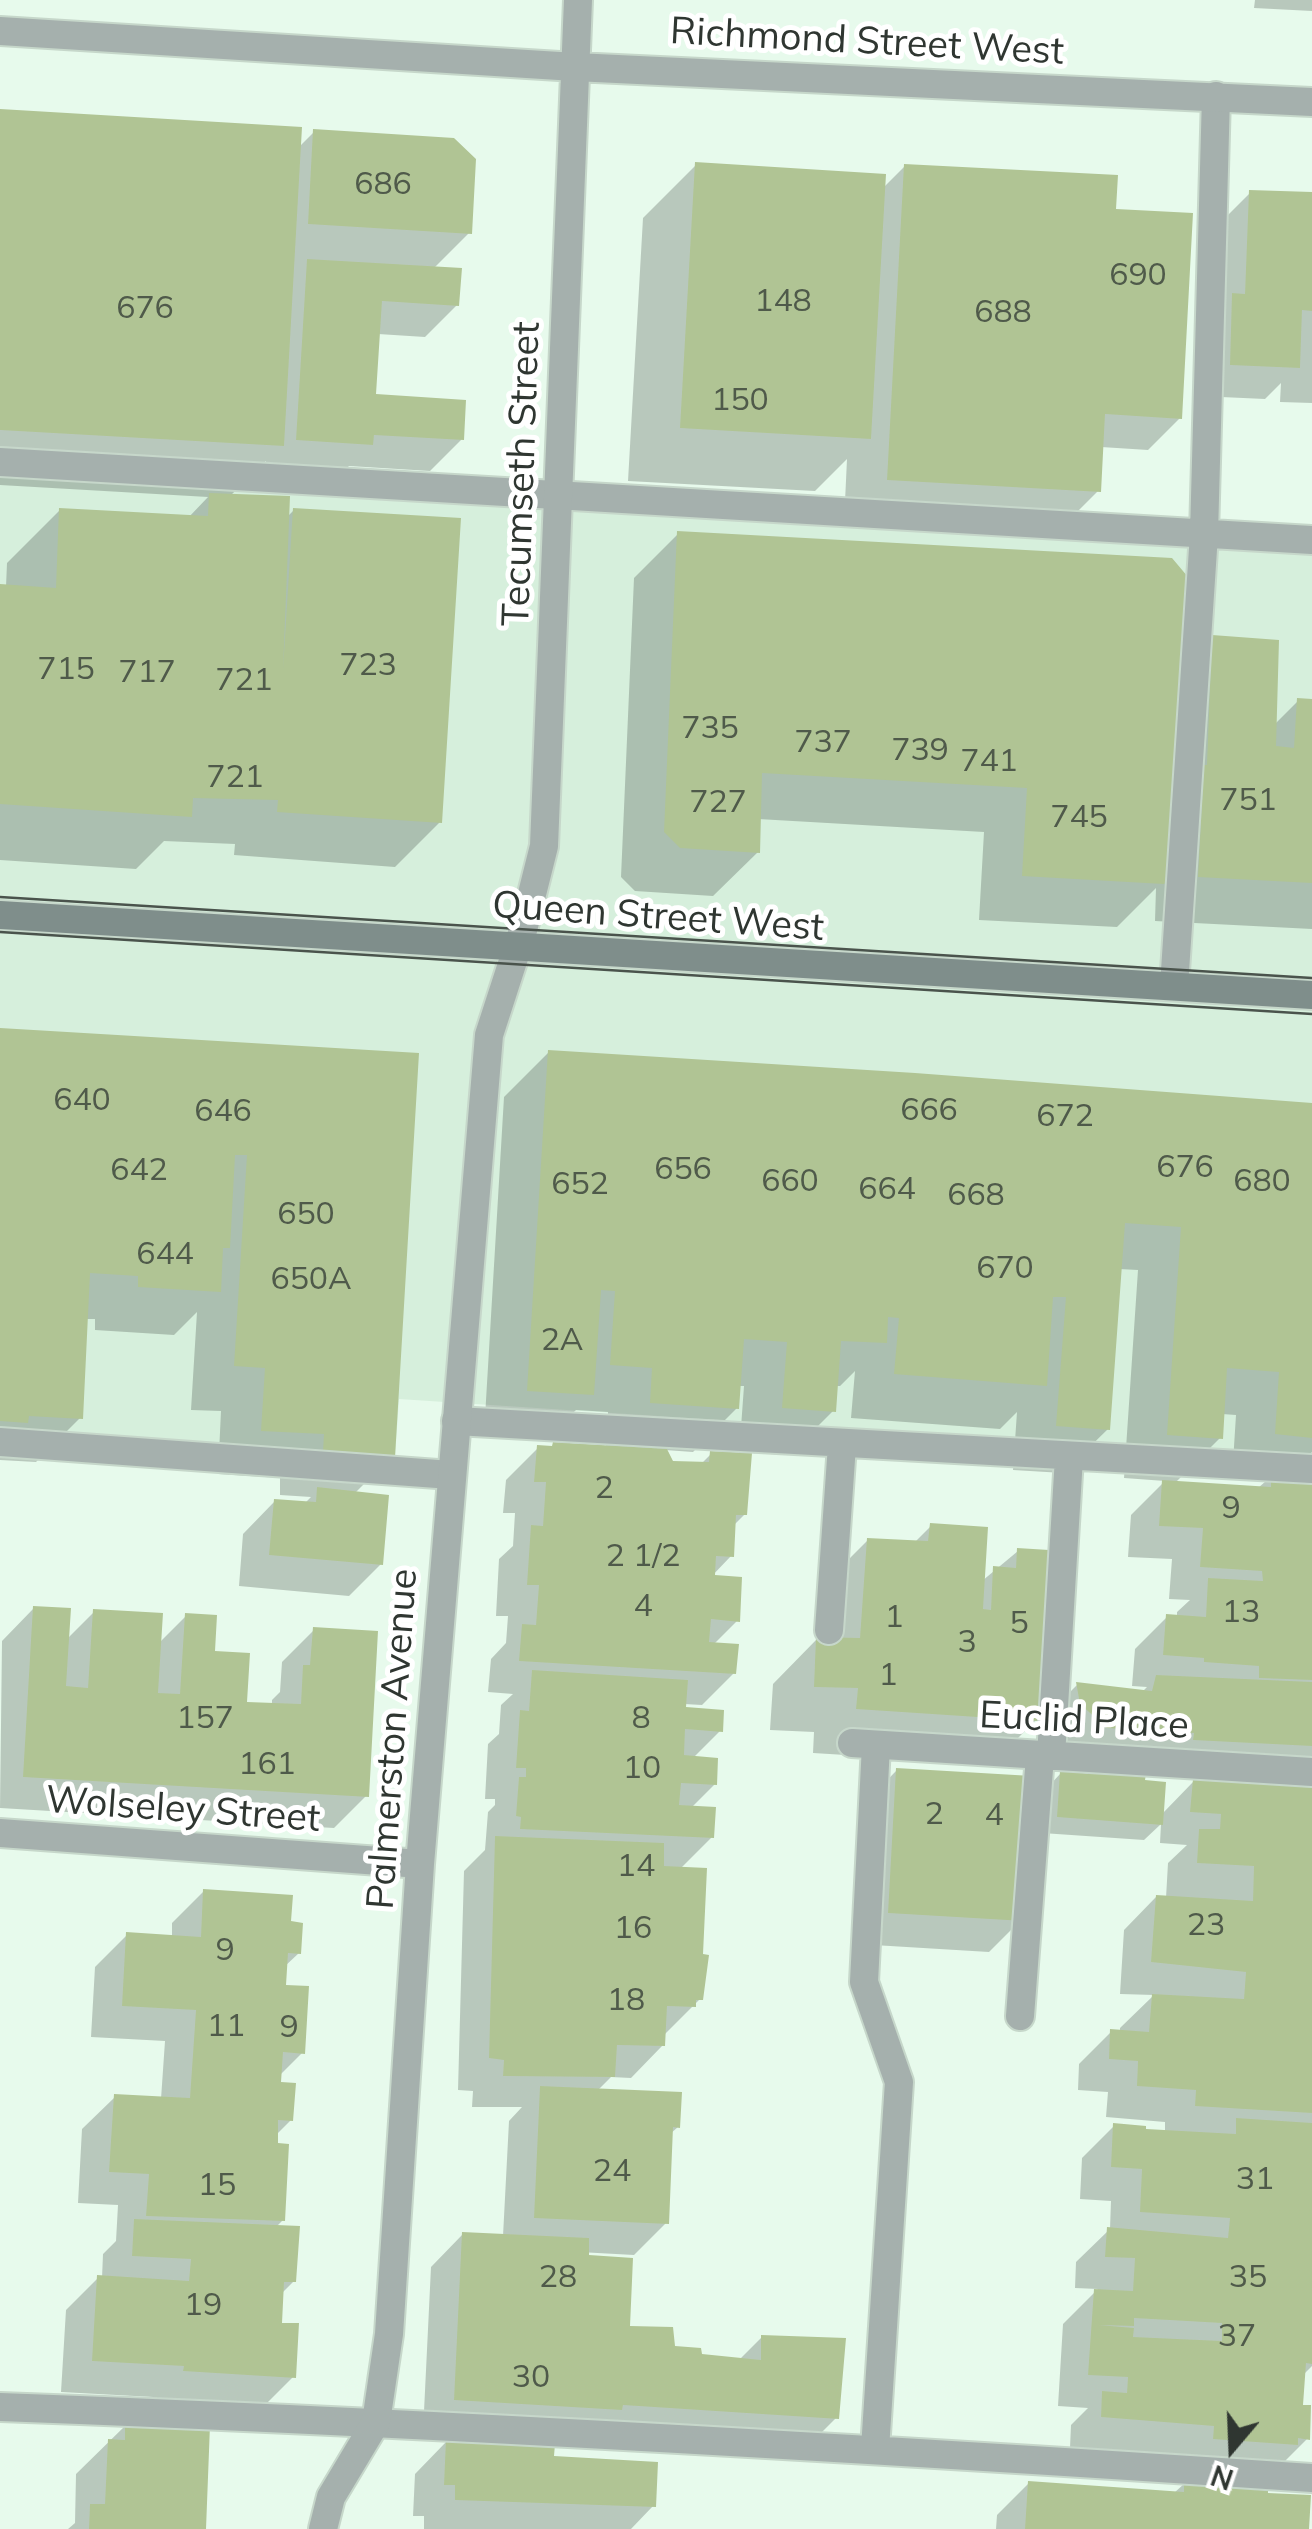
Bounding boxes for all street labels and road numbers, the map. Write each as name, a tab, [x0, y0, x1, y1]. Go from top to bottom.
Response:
street label: Richmond Street West	[669, 9, 1065, 75]
street label: Tecumseth Street	[494, 321, 550, 627]
street label: Queen Street West	[491, 883, 825, 951]
street label: Palmerston Avenue	[358, 1567, 428, 1911]
street label: Euclid Place	[978, 1693, 1190, 1749]
street label: Wolseley Street	[44, 1778, 322, 1842]

